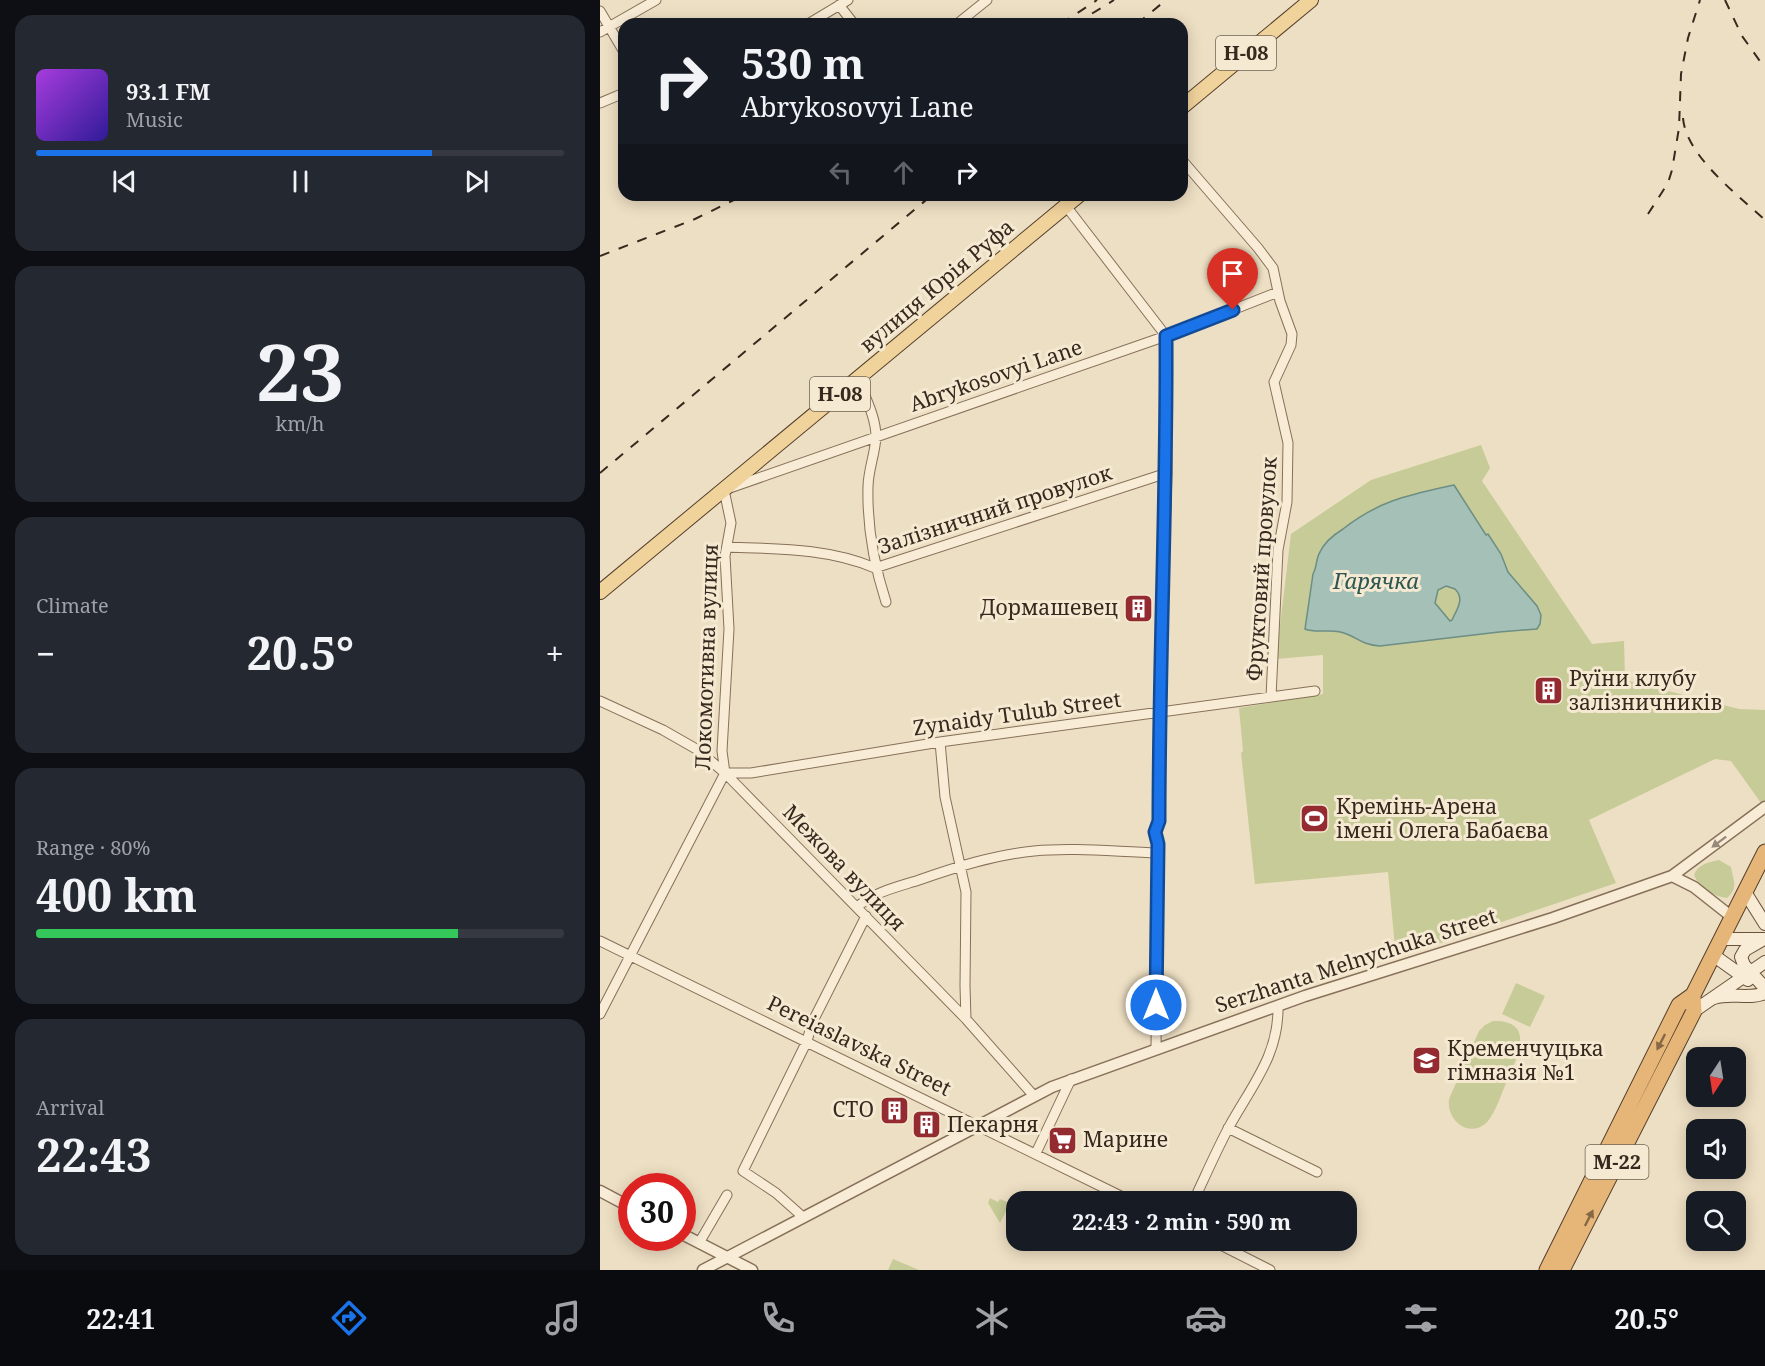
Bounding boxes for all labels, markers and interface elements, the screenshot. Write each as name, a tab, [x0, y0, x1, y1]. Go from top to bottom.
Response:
text: 530 m	[741, 34, 865, 91]
road number: Н-08	[1216, 36, 1276, 70]
icon: right	[642, 42, 720, 120]
text: 93.1 FM	[126, 76, 210, 106]
text: Abrykosovyi Lane	[741, 88, 974, 125]
text: Music	[126, 106, 183, 133]
icon: left	[824, 156, 857, 189]
icon: ahead	[887, 156, 920, 189]
icon: right	[950, 156, 983, 189]
icon: previous	[108, 165, 141, 198]
icon: pause	[284, 165, 317, 198]
icon: next	[460, 165, 493, 198]
street label: вулиця Юрія Руфа	[853, 212, 1019, 358]
pin	[1207, 248, 1258, 310]
icon: arrive	[1216, 257, 1249, 290]
text: 23	[256, 318, 344, 424]
street label: Abrykosovyi Lane	[906, 332, 1086, 418]
road number: Н-08	[810, 377, 870, 411]
text: km/h	[275, 410, 325, 437]
street label: Фруктовий провулок	[1239, 455, 1283, 682]
street label: Залізничний провулок	[874, 458, 1116, 560]
street label: Локомотивна вулиця	[688, 543, 724, 771]
water label: Гарячка	[1332, 565, 1420, 595]
text: Climate	[36, 592, 109, 619]
building icon: Дормашевец	[1123, 592, 1155, 624]
place label: Дормашевец	[980, 593, 1118, 621]
text: 20.5°	[247, 622, 354, 683]
text: −	[36, 631, 55, 676]
text: +	[546, 631, 564, 676]
place label: Руїни клубу залізничників	[1569, 664, 1722, 716]
building icon: Руїни клубу залізничників	[1532, 675, 1564, 707]
street label: Zynaidy Tulub Street	[911, 685, 1123, 741]
place label: Кремінь-Арена імені Олега Бабаєва	[1336, 792, 1549, 844]
street label: Межова вулиця	[777, 798, 912, 937]
sports icon: Кремінь-Арена імені Олега Бабаєва	[1299, 803, 1331, 835]
text: Range · 80%	[36, 834, 150, 861]
one-way arrow	[1711, 836, 1727, 848]
text: 400 km	[36, 864, 197, 925]
street label: Serzhanta Melnychuka Street	[1211, 901, 1500, 1019]
position arrow	[1124, 973, 1188, 1037]
street label: Pereiaslavska Street	[763, 988, 956, 1102]
one-way arrow	[1656, 1033, 1666, 1051]
place label: Кременчуцька гімназія №1	[1447, 1034, 1604, 1086]
school or university icon: Кременчуцька гімназія №1	[1410, 1045, 1442, 1077]
north arrow	[1686, 1047, 1746, 1107]
map controls	[1686, 1047, 1746, 1251]
text: Arrival	[36, 1094, 104, 1121]
building icon: СТО	[879, 1094, 911, 1126]
place label: СТО	[833, 1095, 874, 1123]
building icon: Пекарня	[910, 1109, 942, 1141]
place label: Пекарня	[947, 1110, 1039, 1138]
button: sound	[1686, 1119, 1746, 1179]
text: 22:43	[36, 1124, 151, 1185]
supermarket icon: Марине	[1046, 1124, 1078, 1156]
place label: Марине	[1083, 1125, 1168, 1153]
road number: М-22	[1586, 1145, 1648, 1179]
speed limit sign: 30	[618, 1173, 696, 1251]
button: search	[1686, 1191, 1746, 1251]
text: 22:43 · 2 min · 590 m	[1072, 1206, 1291, 1236]
one-way arrow	[1584, 1209, 1593, 1226]
icon: directions	[328, 1297, 370, 1339]
icon: music	[542, 1297, 584, 1339]
icon: phone	[757, 1297, 799, 1339]
icon: climate	[971, 1297, 1013, 1339]
icon: car	[1185, 1297, 1227, 1339]
icon: filters	[1400, 1297, 1442, 1339]
text: 22:41	[86, 1300, 155, 1337]
text: 20.5°	[1614, 1300, 1679, 1337]

